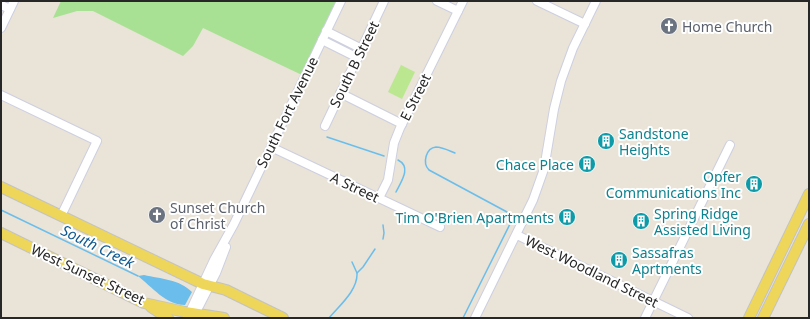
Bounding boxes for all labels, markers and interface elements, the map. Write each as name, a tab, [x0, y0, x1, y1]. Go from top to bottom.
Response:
church icon: Home Church	[659, 16, 679, 36]
place label: Home Church	[682, 17, 773, 36]
street label: South B Street	[325, 18, 383, 110]
street label: South Fort Avenue	[252, 53, 322, 171]
street label: E Street	[395, 70, 435, 124]
place label: Sandstone Heights	[619, 124, 689, 159]
building icon: Sandstone Heights	[596, 131, 616, 151]
building icon: Chace Place	[577, 154, 597, 174]
place label: Chace Place	[496, 155, 574, 174]
street label: A Street	[328, 167, 382, 207]
place label: Opfer Communications Inc	[606, 167, 741, 202]
building icon: Opfer Communications Inc	[744, 174, 764, 194]
place label: Sunset Church of Christ	[170, 198, 265, 233]
place label: Spring Ridge Assisted Living	[654, 204, 751, 239]
church icon: Sunset Church of Christ	[147, 205, 167, 225]
building icon: Tim O'Brien Apartments	[557, 207, 577, 227]
place label: Tim O'Brien Apartments	[395, 208, 554, 227]
building icon: Spring Ridge Assisted Living	[631, 211, 651, 231]
water label: South Creek	[58, 220, 138, 273]
street label: West Woodland Street	[522, 231, 662, 311]
street label: West Sunset Street	[28, 239, 148, 309]
place label: Sassafras Aprtments	[632, 243, 702, 278]
building icon: Sassafras Aprtments	[609, 250, 629, 270]

